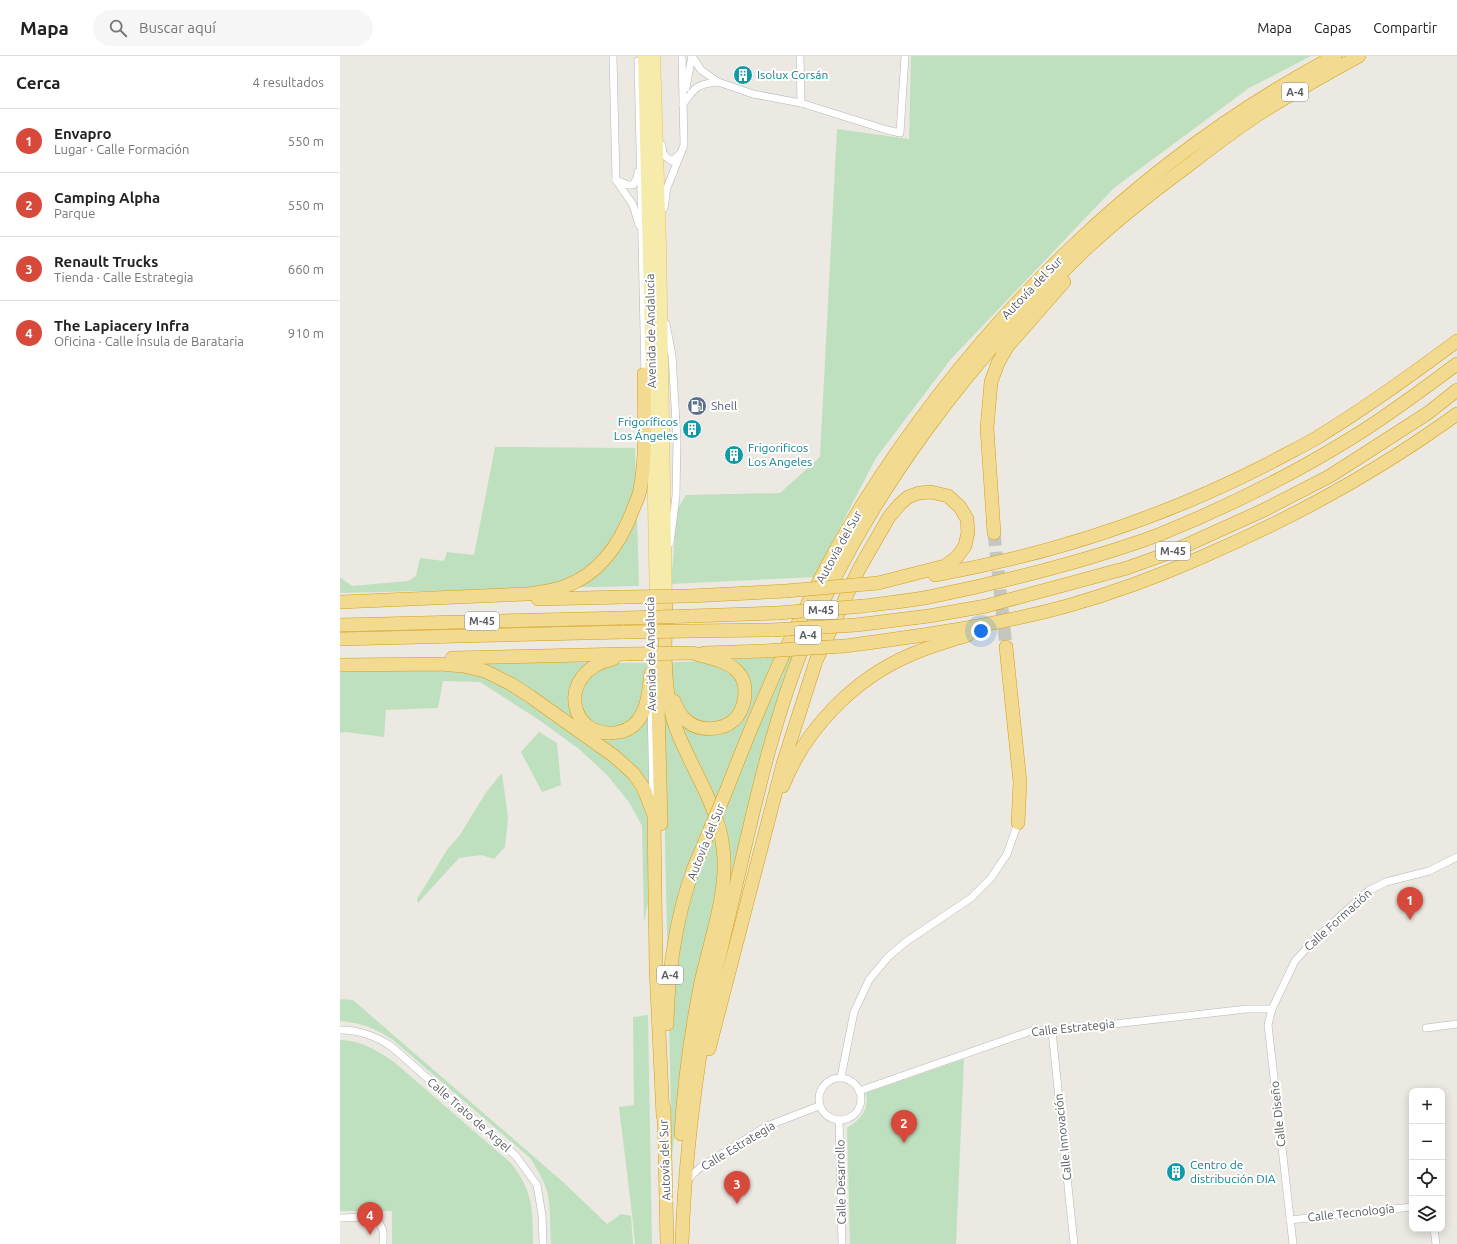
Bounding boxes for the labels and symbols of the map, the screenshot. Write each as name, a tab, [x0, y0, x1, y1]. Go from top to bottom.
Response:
building icon: Isolux Corsán	[732, 64, 754, 86]
place label: Isolux Corsán	[757, 68, 828, 81]
road number: A-4	[1282, 83, 1308, 101]
street label: Autovía del Sur	[999, 254, 1065, 321]
street label: Avenida de Andalucía	[643, 274, 658, 388]
fuel station icon: Shell	[686, 395, 708, 417]
place label: Shell	[711, 399, 737, 412]
place label: Frigoríficos Los Ángeles	[614, 415, 678, 442]
building icon: Frigoríficos Los Ángeles	[681, 418, 703, 440]
place label: Frigorificos Los Angeles	[748, 441, 812, 468]
building icon: Frigorificos Los Angeles	[723, 444, 745, 466]
street label: Autovía del Sur	[813, 508, 864, 585]
road number: M-45	[1156, 542, 1190, 560]
street label: Avenida de Andalucía	[643, 597, 658, 711]
road number: M-45	[804, 601, 838, 619]
road number: M-45	[465, 612, 499, 630]
your location	[971, 621, 991, 641]
road number: A-4	[795, 626, 821, 644]
street label: Autovía del Sur	[684, 801, 727, 882]
street label: Calle Formación	[1301, 886, 1374, 953]
pin: 1	[1397, 887, 1423, 920]
road number: A-4	[657, 966, 683, 984]
street label: Calle Estrategia	[1031, 1017, 1115, 1038]
street label: Calle Trato de Argel	[425, 1075, 514, 1154]
street label: Calle Diseño	[1268, 1080, 1287, 1148]
street label: Calle Innovación	[1051, 1093, 1074, 1181]
pin: 2	[891, 1110, 917, 1143]
street label: Calle Estrategia	[698, 1118, 777, 1173]
street label: Autovía del Sur	[657, 1119, 672, 1201]
street label: Calle Desarrollo	[833, 1139, 848, 1225]
place label: Centro de distribución DIA	[1190, 1158, 1276, 1185]
building icon: Centro de distribución DIA	[1165, 1161, 1187, 1183]
pin: 3	[724, 1171, 750, 1204]
street label: Calle Tecnología	[1307, 1201, 1395, 1224]
pin: 4	[357, 1202, 383, 1235]

